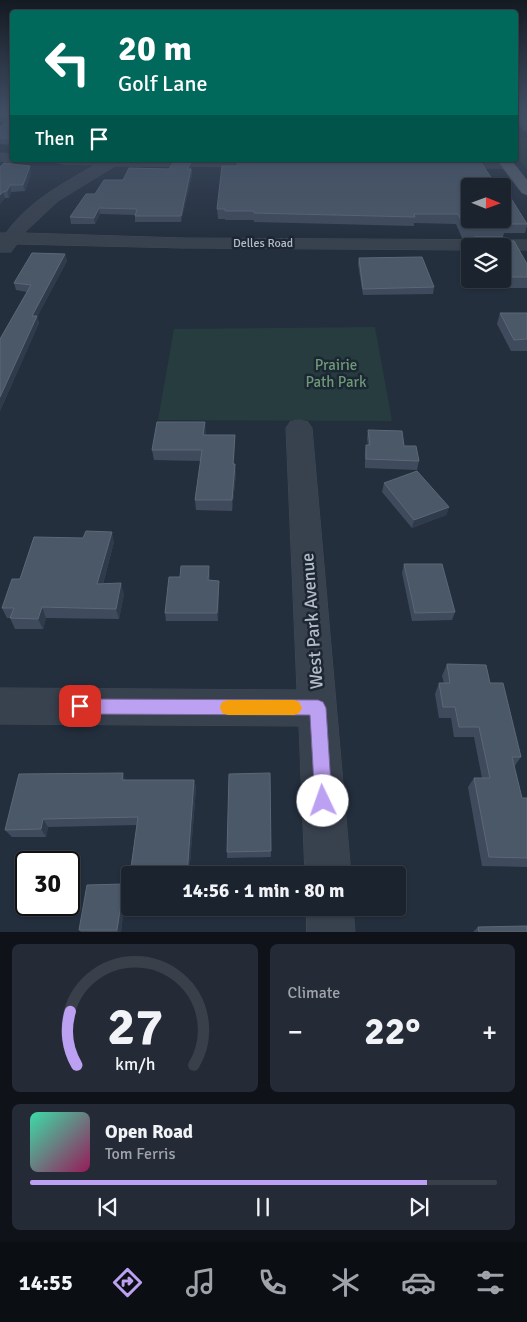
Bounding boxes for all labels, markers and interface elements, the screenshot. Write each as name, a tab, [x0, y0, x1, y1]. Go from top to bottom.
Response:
text: 20 m	[118, 27, 192, 70]
icon: left	[35, 30, 100, 95]
text: Golf Lane	[118, 70, 208, 97]
icon: arrive	[85, 125, 113, 153]
text: Then	[35, 127, 75, 151]
north arrow	[461, 178, 511, 228]
map controls	[461, 178, 511, 288]
street label: Delles Road	[233, 236, 293, 251]
button: layers	[461, 238, 511, 288]
park label: Prairie Path Park	[305, 356, 367, 391]
street label: West Park Avenue	[296, 552, 328, 690]
pin	[59, 685, 101, 727]
icon: arrive	[66, 692, 94, 720]
position arrow	[296, 774, 348, 826]
speed limit sign: 30	[15, 851, 80, 916]
text: 14:56 · 1 min · 80 m	[183, 879, 344, 903]
text: Climate	[288, 983, 340, 1003]
text: 27	[107, 995, 163, 1059]
text: 22°	[364, 1008, 420, 1055]
text: −	[288, 1015, 303, 1049]
text: +	[482, 1015, 497, 1049]
text: km/h	[115, 1053, 155, 1075]
text: Open Road	[105, 1120, 193, 1144]
text: Tom Ferris	[105, 1144, 175, 1164]
icon: previous	[94, 1193, 122, 1221]
icon: pause	[249, 1193, 277, 1221]
icon: next	[405, 1193, 433, 1221]
icon: directions	[110, 1265, 145, 1300]
icon: music	[183, 1265, 218, 1300]
icon: phone	[255, 1265, 290, 1300]
icon: climate	[328, 1265, 363, 1300]
icon: car	[401, 1265, 436, 1300]
icon: filters	[473, 1265, 508, 1300]
text: 14:55	[19, 1269, 73, 1296]

